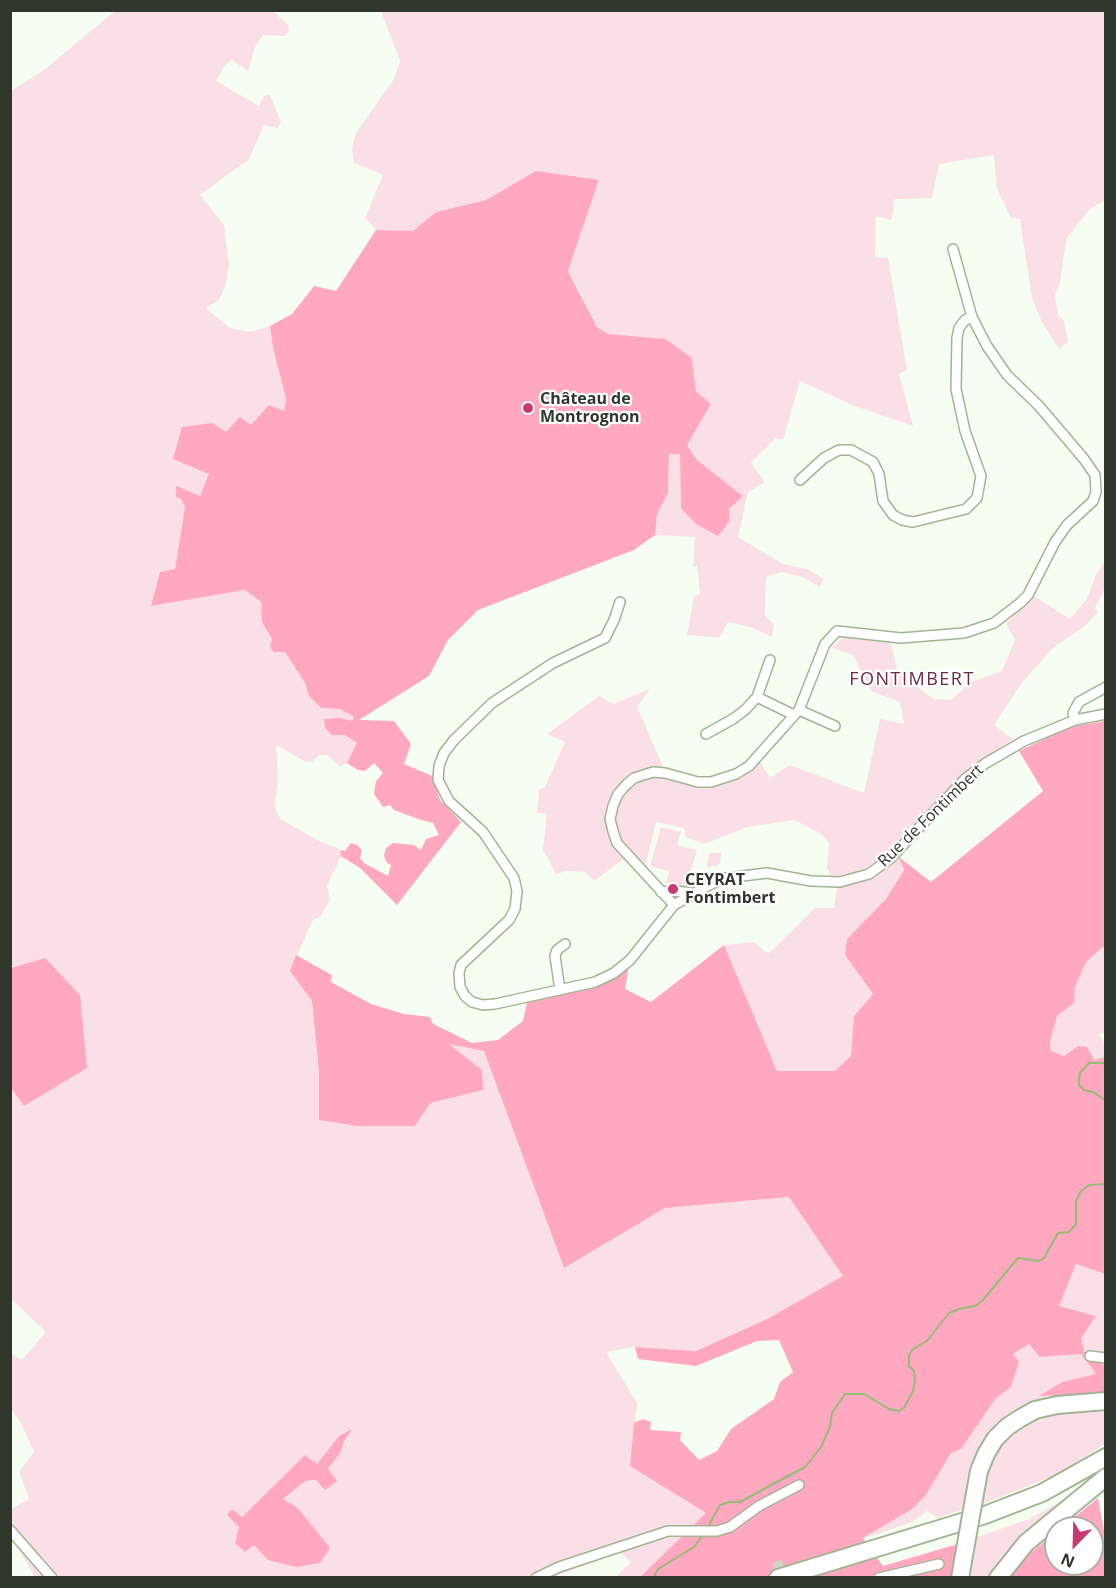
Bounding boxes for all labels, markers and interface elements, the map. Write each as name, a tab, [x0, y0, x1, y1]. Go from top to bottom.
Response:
place label: Château de Montrognon	[540, 389, 640, 427]
marker: Château de Montrognon	[521, 401, 535, 415]
district label: FONTIMBERT	[849, 669, 975, 691]
street label: Rue de Fontimbert	[874, 761, 988, 871]
place label: CEYRAT Fontimbert	[685, 870, 776, 908]
marker: CEYRAT Fontimbert	[666, 882, 680, 896]
north arrow	[1044, 1516, 1104, 1576]
text: N	[1057, 1548, 1078, 1573]

